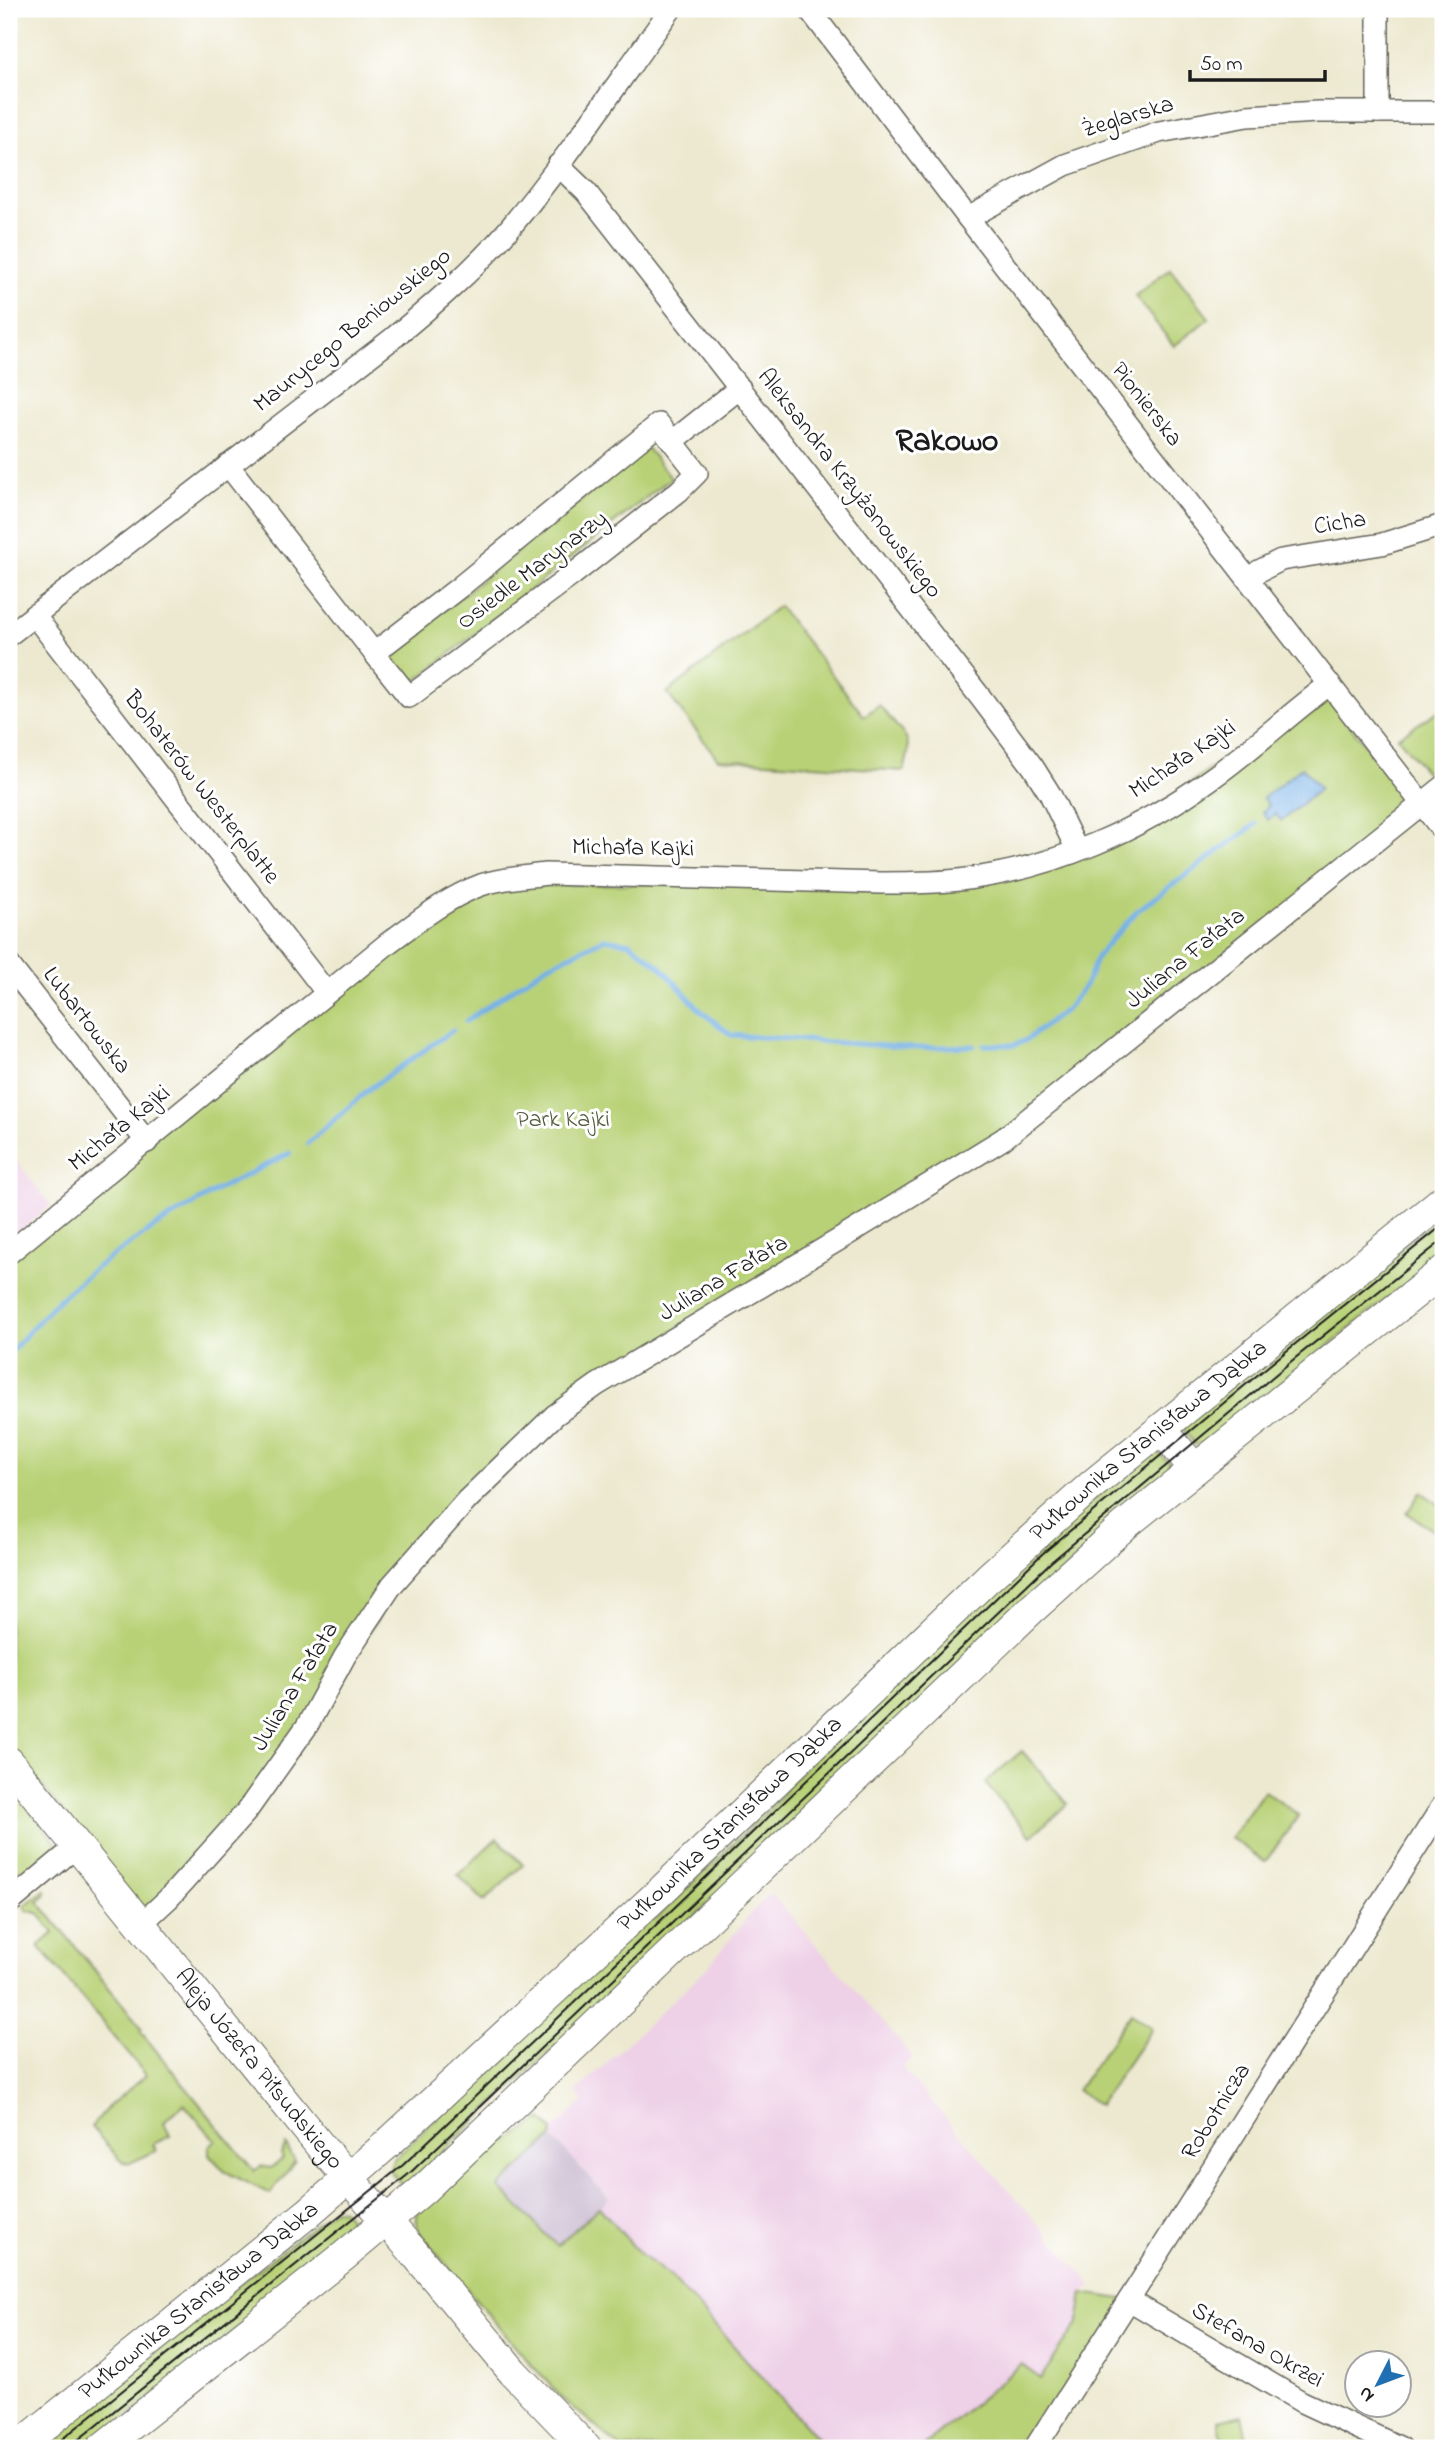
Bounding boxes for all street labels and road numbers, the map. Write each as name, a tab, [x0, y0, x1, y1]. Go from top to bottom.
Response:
street label: Żeglarska	[1078, 87, 1178, 149]
street label: Maurycego Beniowskiego	[246, 240, 460, 423]
street label: Pionierska	[1102, 355, 1190, 455]
street label: Aleksandra Krzyżanowskiego	[747, 361, 950, 607]
street label: Osiedle Marynarzy	[450, 502, 617, 640]
street label: Cicha	[1311, 503, 1369, 545]
street label: Bohaterów Westerplatte	[114, 683, 288, 892]
street label: Michała Kajki	[1122, 711, 1244, 809]
street label: Michała Kajki	[571, 830, 695, 868]
street label: Juliana Fałata	[1118, 900, 1254, 1018]
street label: Lubartowska	[33, 960, 139, 1082]
street label: Michała Kajki	[61, 1077, 179, 1181]
street label: Juliana Fałata	[653, 1227, 795, 1331]
street label: Pułkownika Stanisława Dąbka	[1022, 1331, 1275, 1550]
street label: Juliana Fałata	[244, 1616, 348, 1758]
street label: Pułkownika Stanisława Dąbka	[610, 1708, 851, 1940]
street label: Aleja Józefa Piłsudskiego	[166, 1961, 351, 2178]
street label: Robotnicza	[1174, 2057, 1260, 2167]
street label: Pułkownika Stanisława Dąbka	[71, 2193, 327, 2409]
street label: Stefana Okrzei	[1184, 2294, 1330, 2398]

